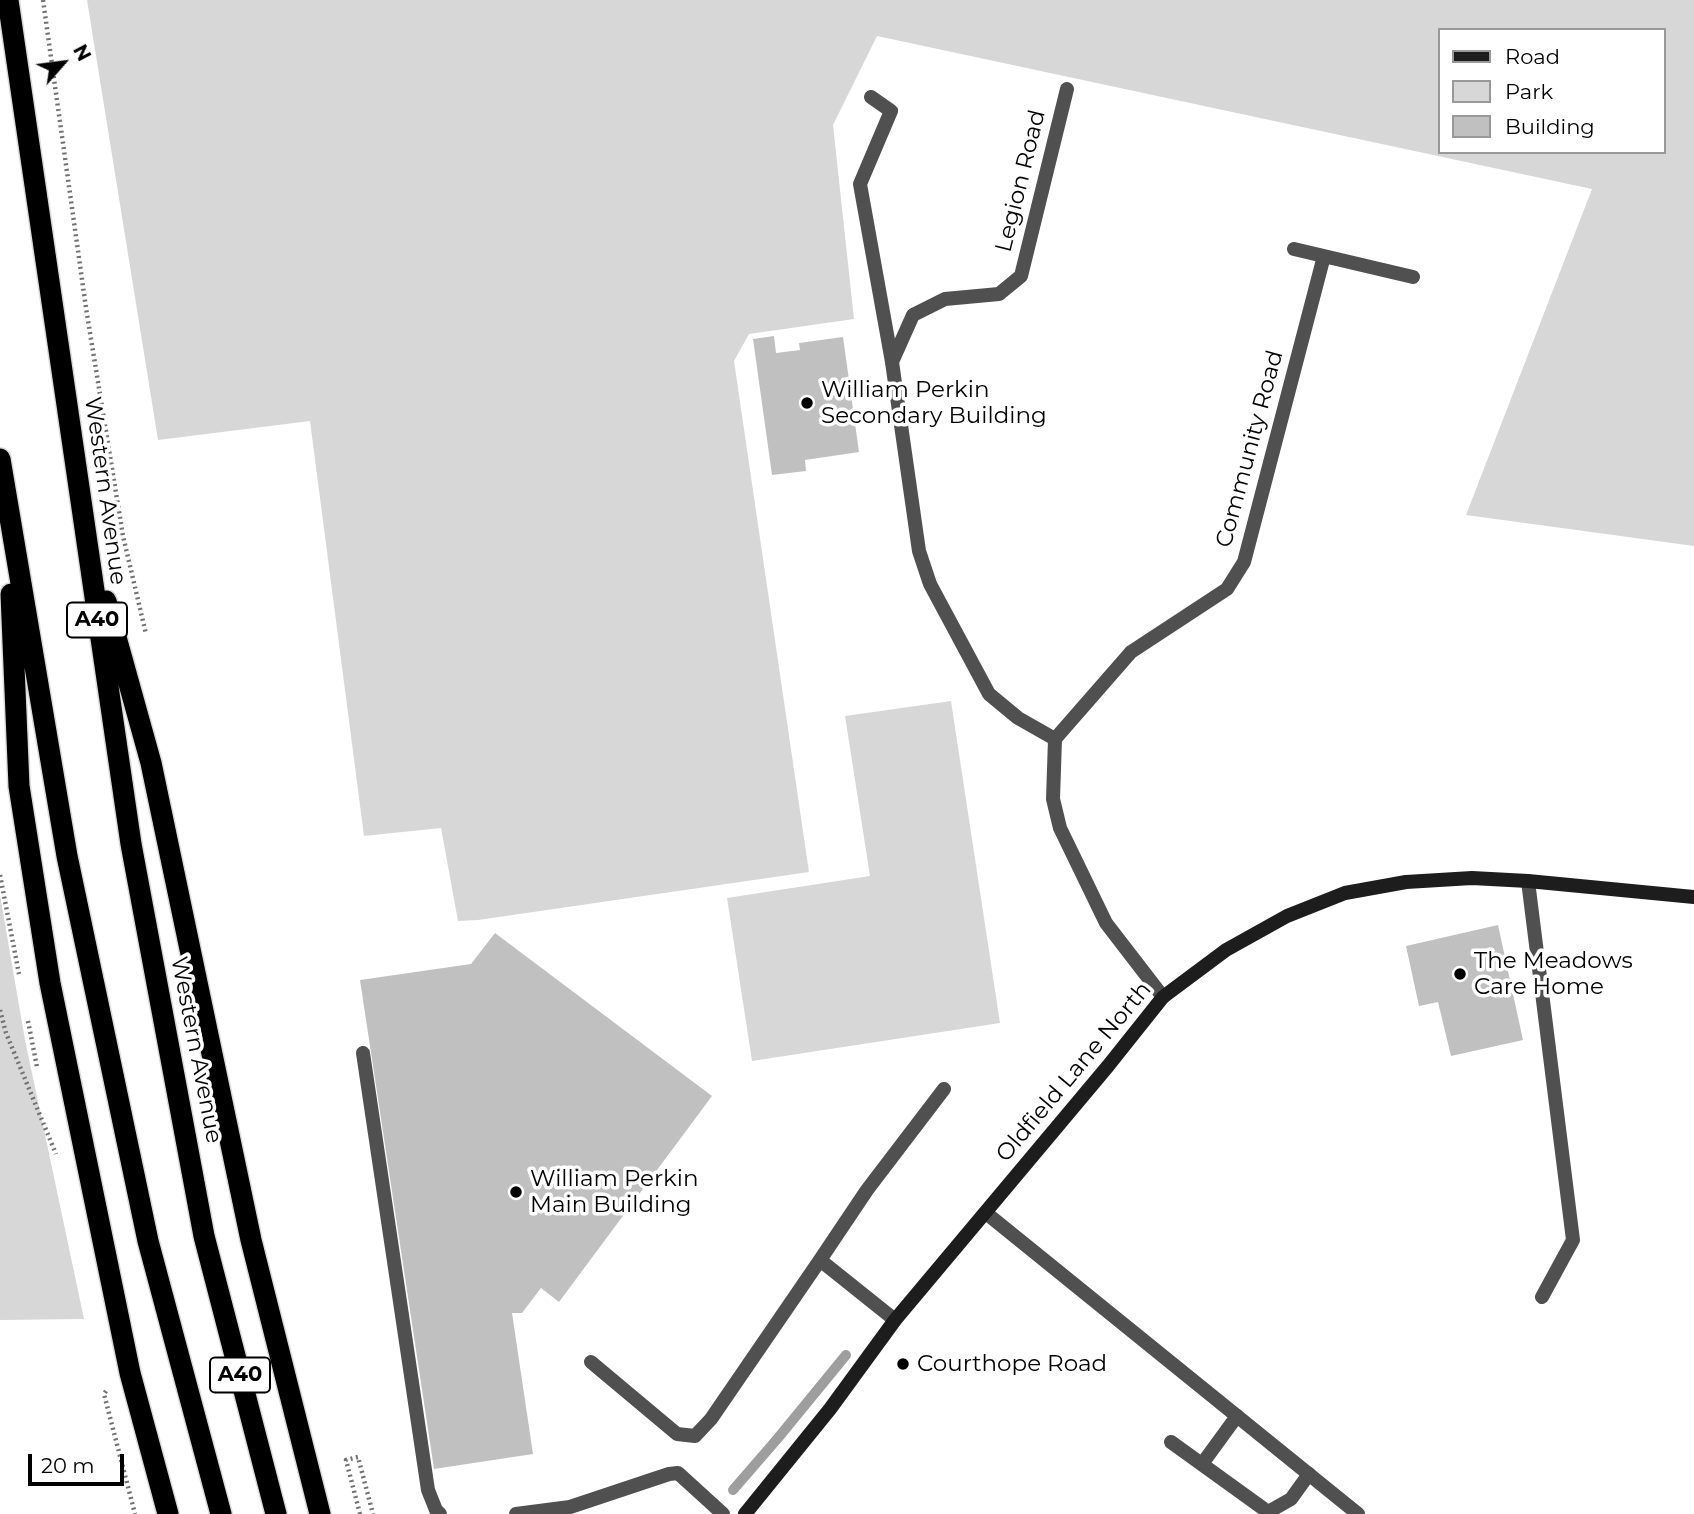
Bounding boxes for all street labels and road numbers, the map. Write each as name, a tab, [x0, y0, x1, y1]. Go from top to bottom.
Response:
street label: Legion Road	[990, 107, 1052, 255]
street label: Community Road	[1210, 347, 1290, 551]
street label: Western Avenue	[78, 395, 132, 587]
road number: A40	[67, 602, 127, 638]
street label: Western Avenue	[164, 954, 228, 1146]
street label: Oldfield Lane North	[991, 976, 1157, 1168]
road number: A40	[210, 1358, 270, 1392]

